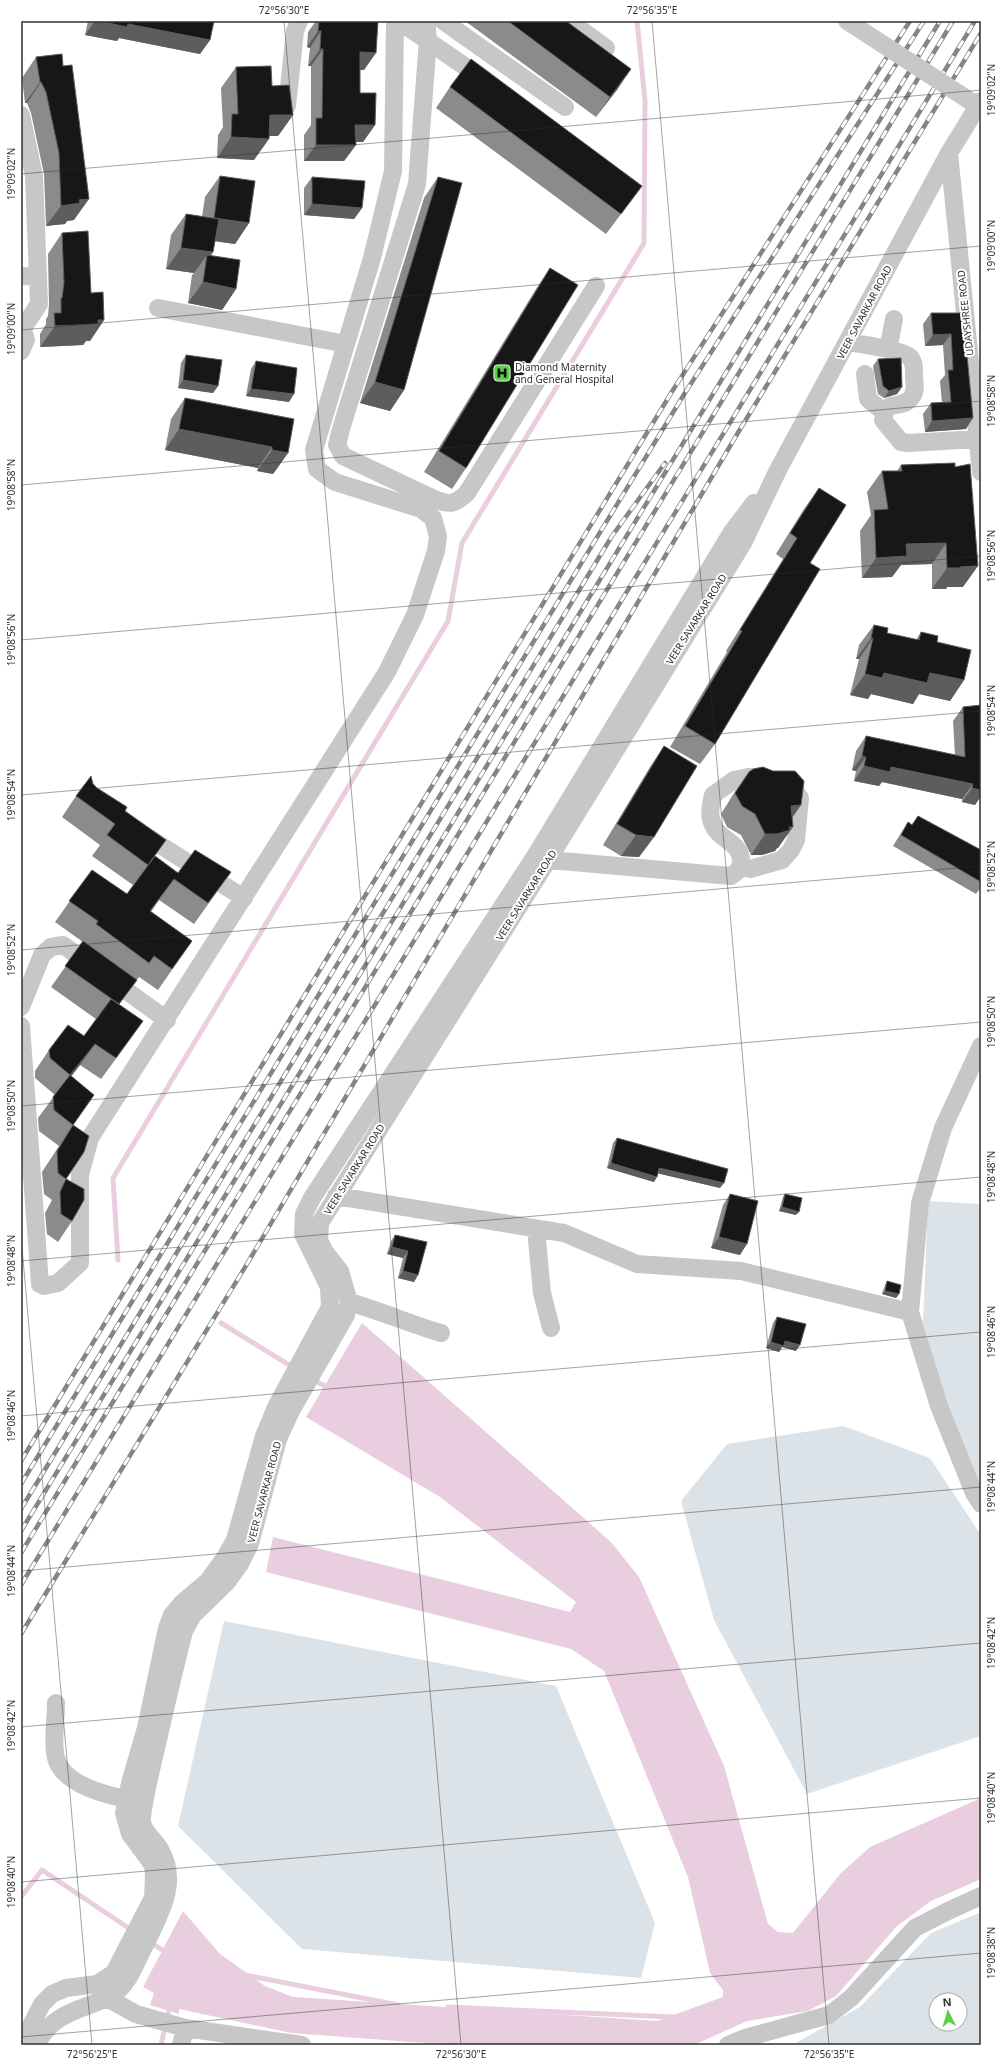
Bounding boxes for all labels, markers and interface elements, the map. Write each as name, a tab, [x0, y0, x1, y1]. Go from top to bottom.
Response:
text: 72°56'30"E	[259, 3, 309, 17]
text: 72°56'35"E	[627, 3, 677, 17]
text: 19°09'02"N	[984, 64, 998, 116]
text: 19°09'02"N	[4, 148, 18, 200]
text: 19°09'00"N	[984, 220, 998, 272]
street label: VEER SAVARKAR ROAD	[833, 263, 895, 361]
street label: UDAYSHREE ROAD	[954, 269, 976, 357]
text: 19°09'00"N	[4, 303, 18, 355]
place label: Diamond Maternity and General Hospital	[515, 360, 614, 386]
hospital icon: Diamond Maternity and General Hospital	[492, 363, 512, 383]
text: 19°08'58"N	[984, 375, 998, 427]
text: 19°08'58"N	[4, 459, 18, 511]
text: 19°08'56"N	[984, 530, 998, 582]
street label: VEER SAVARKAR ROAD	[662, 571, 730, 667]
text: 19°08'56"N	[4, 614, 18, 666]
text: 19°08'54"N	[984, 685, 998, 737]
text: 19°08'54"N	[4, 769, 18, 821]
text: 19°08'52"N	[984, 841, 998, 893]
street label: VEER SAVARKAR ROAD	[492, 847, 560, 943]
text: 19°08'52"N	[4, 924, 18, 976]
text: 19°08'50"N	[984, 996, 998, 1048]
text: 19°08'50"N	[4, 1080, 18, 1132]
street label: VEER SAVARKAR ROAD	[320, 1121, 388, 1217]
text: 19°08'48"N	[984, 1151, 998, 1203]
text: 19°08'48"N	[4, 1235, 18, 1287]
text: 19°08'46"N	[984, 1306, 998, 1358]
text: 19°08'46"N	[4, 1390, 18, 1442]
street label: VEER SAVARKAR ROAD	[244, 1440, 284, 1544]
text: 19°08'44"N	[984, 1461, 998, 1513]
text: 19°08'44"N	[4, 1545, 18, 1597]
text: 19°08'42"N	[984, 1617, 998, 1669]
text: 19°08'42"N	[4, 1700, 18, 1752]
text: 19°08'40"N	[984, 1772, 998, 1824]
text: 19°08'40"N	[4, 1856, 18, 1908]
text: 19°08'38"N	[984, 1927, 998, 1979]
north arrow	[928, 1992, 968, 2032]
text: N	[942, 1994, 952, 2009]
text: 72°56'25"E	[67, 2047, 117, 2061]
text: 72°56'30"E	[436, 2047, 486, 2061]
text: 72°56'35"E	[804, 2047, 854, 2061]

